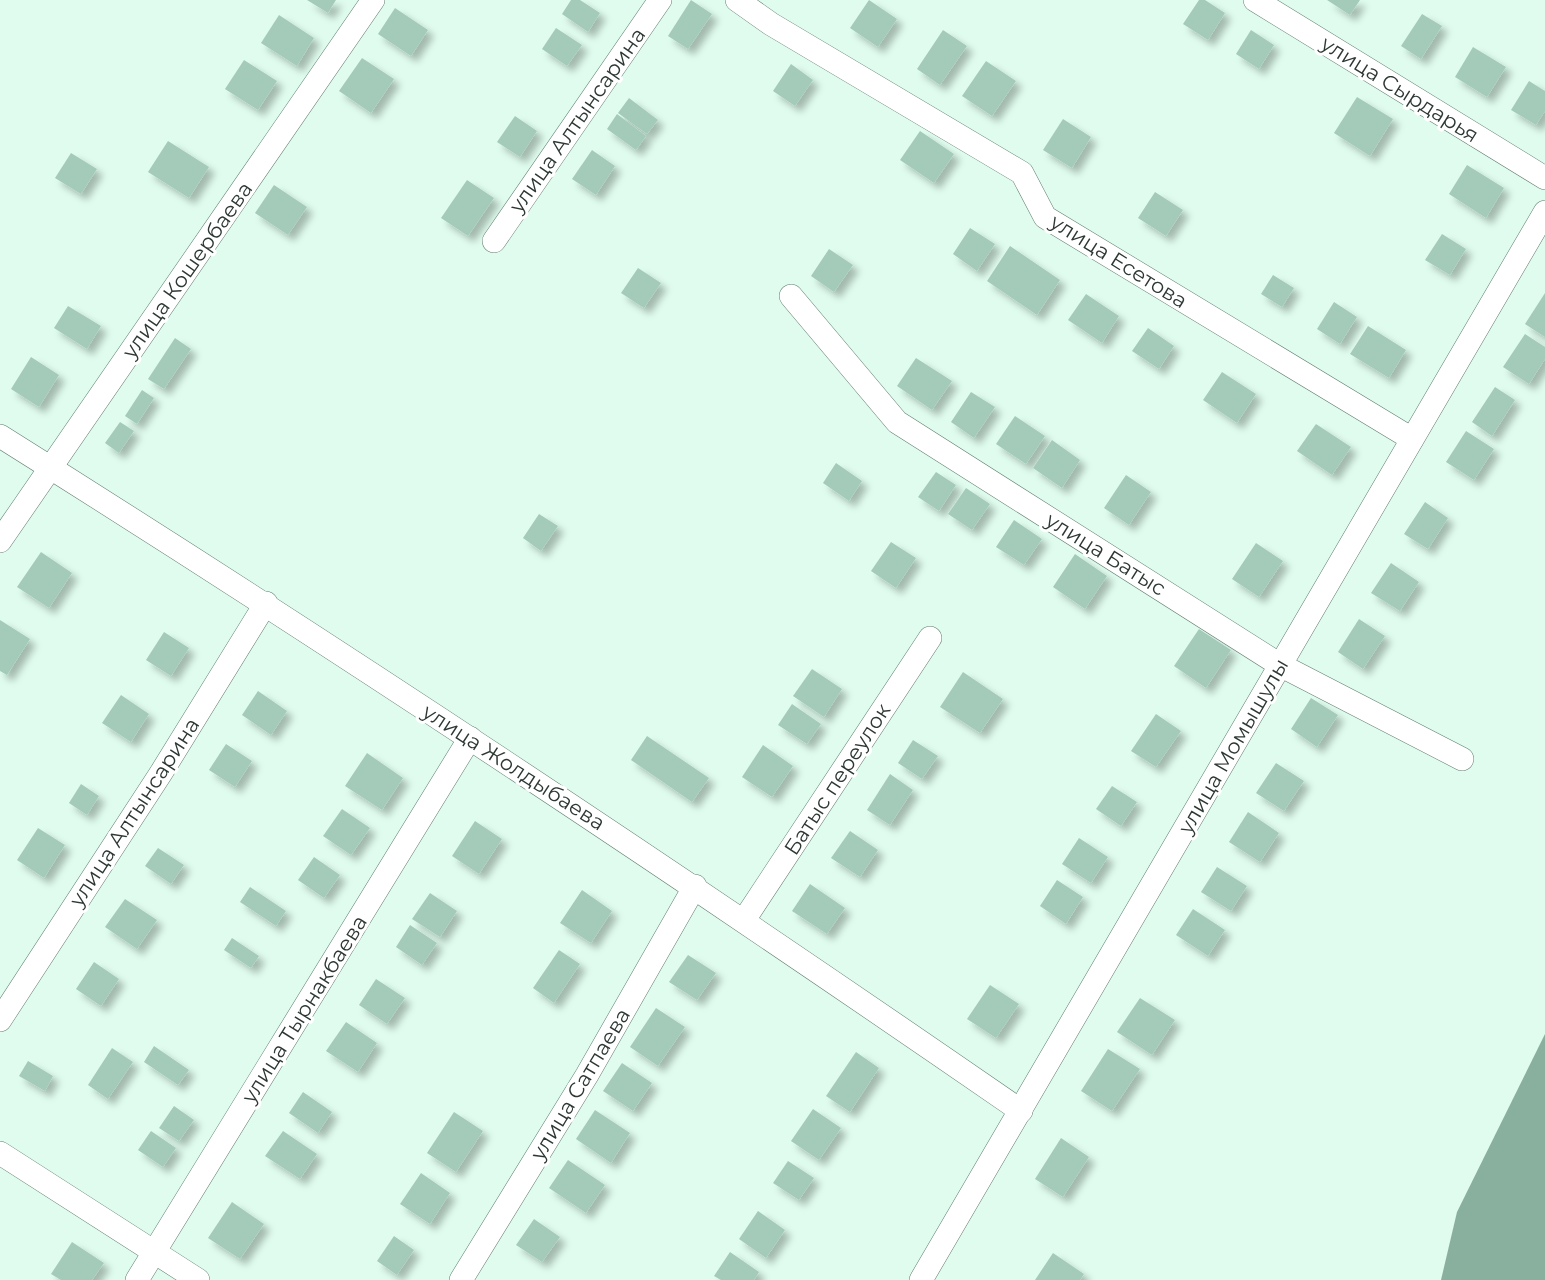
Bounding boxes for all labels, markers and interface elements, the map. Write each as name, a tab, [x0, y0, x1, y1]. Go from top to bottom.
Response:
street label: улица Алтынсарина	[503, 23, 650, 218]
street label: улица Сырдарья	[1316, 30, 1483, 148]
street label: улица Кошербаева	[116, 177, 257, 364]
street label: улица Есетова	[1045, 208, 1192, 313]
street label: улица Батыс	[1041, 507, 1171, 601]
street label: улица Момышулы	[1172, 654, 1293, 839]
street label: улица Жолдыбаева	[417, 698, 610, 835]
street label: Батыс переулок	[779, 699, 895, 859]
street label: улица Алтынсарина	[63, 713, 204, 912]
street label: улица Тырнакбаева	[235, 911, 372, 1108]
street label: улица Сатпаева	[524, 1004, 635, 1165]

